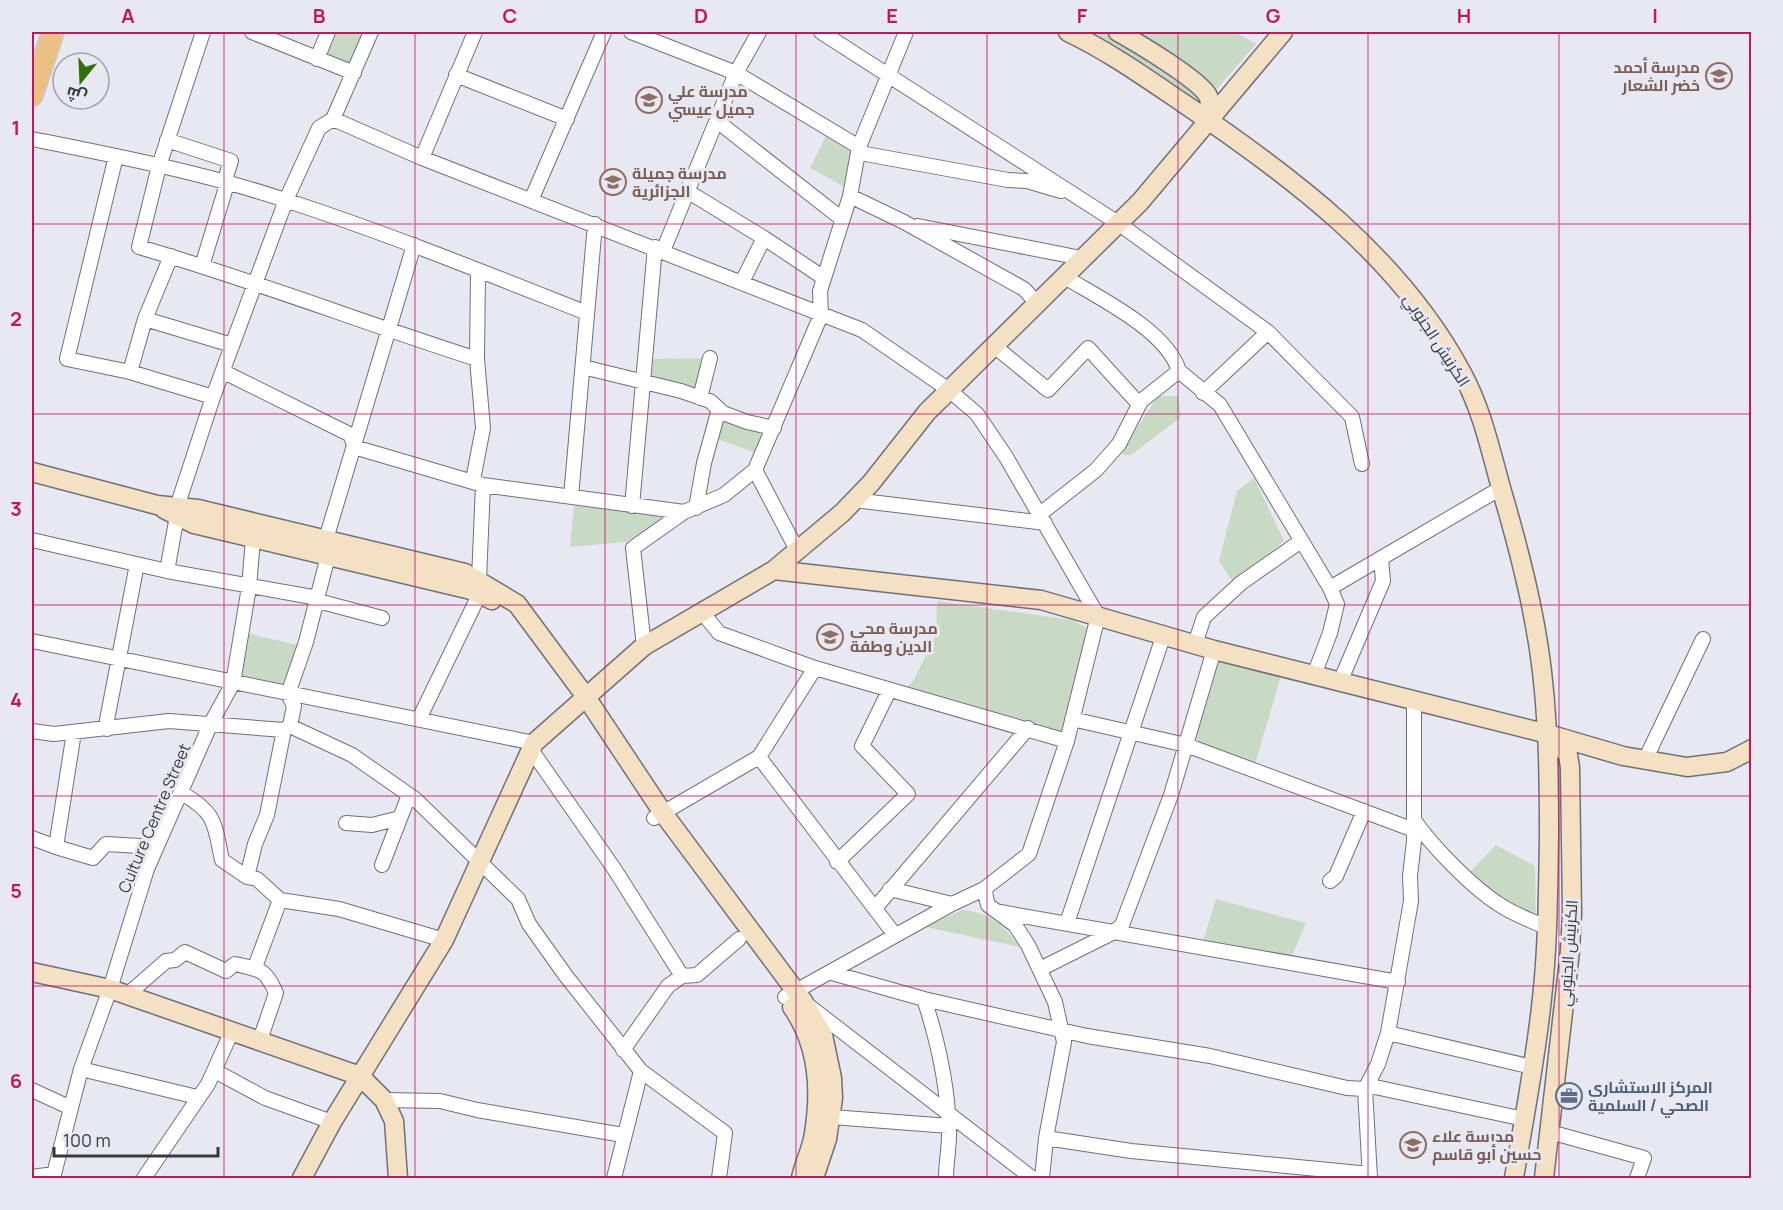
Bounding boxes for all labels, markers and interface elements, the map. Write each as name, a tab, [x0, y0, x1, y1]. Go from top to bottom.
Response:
text: A	[121, 2, 135, 29]
text: B	[313, 2, 326, 29]
text: C	[503, 2, 517, 29]
text: D	[694, 2, 708, 29]
text: E	[886, 2, 898, 29]
text: F	[1077, 2, 1088, 29]
text: G	[1266, 2, 1281, 29]
text: H	[1457, 2, 1471, 29]
text: I	[1652, 2, 1658, 29]
north arrow	[51, 51, 111, 111]
place label: مدرسة أحمد خضر الشعار	[1614, 56, 1700, 96]
school or university icon: مدرسة أحمد خضر الشعار	[1704, 61, 1734, 91]
place label: مدرسة علي جميل عيسي	[668, 80, 755, 122]
text: ش	[63, 82, 90, 109]
school or university icon: مدرسة علي جميل عيسي	[634, 85, 664, 115]
text: 1	[12, 114, 20, 141]
place label: مدرسة جميلة الجزائرية	[632, 162, 727, 202]
school or university icon: مدرسة جميلة الجزائرية	[598, 167, 628, 197]
street label: الكرنيش الجنوبي	[1396, 289, 1475, 392]
text: 2	[10, 305, 22, 332]
text: 3	[10, 495, 22, 522]
place label: مدرسة محي الدين وطفة	[850, 617, 938, 657]
school or university icon: مدرسة محي الدين وطفة	[815, 622, 845, 652]
text: 4	[10, 686, 22, 713]
street label: Culture Centre Street	[113, 740, 195, 896]
text: 5	[10, 877, 22, 904]
street label: الكرنيش الجنوبي	[1553, 899, 1586, 1007]
text: 6	[10, 1067, 22, 1094]
place label: المركز الاستشاري الصحي / السلمية	[1588, 1076, 1713, 1118]
office icon: المركز الاستشاري الصحي / السلمية	[1554, 1081, 1584, 1111]
scale bar	[54, 1120, 218, 1158]
place label: مدرسة علاء حسين أبو قاسم	[1432, 1125, 1542, 1166]
text: 100 m	[63, 1128, 111, 1152]
school or university icon: مدرسة علاء حسين أبو قاسم	[1398, 1130, 1428, 1160]

